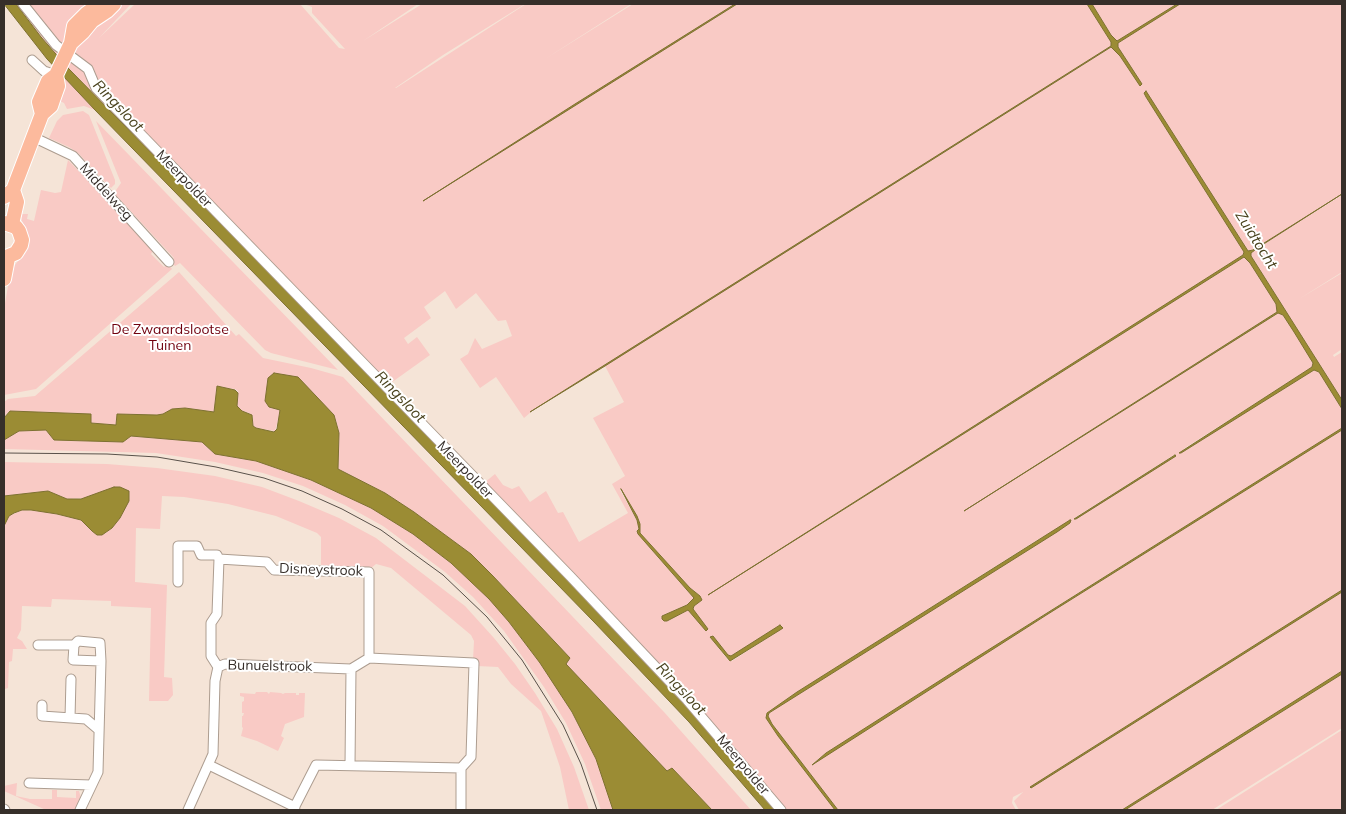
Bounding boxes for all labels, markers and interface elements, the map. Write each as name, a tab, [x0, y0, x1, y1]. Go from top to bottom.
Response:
water label: Ringsloot	[89, 76, 147, 136]
street label: Meerpolder	[153, 147, 215, 211]
street label: Middelweg	[76, 160, 136, 224]
water label: Zuidtocht	[1231, 208, 1281, 272]
park label: De Zwaardslootse Tuinen	[111, 322, 229, 354]
water label: Ringsloot	[371, 367, 429, 427]
street label: Meerpolder	[434, 438, 496, 502]
street label: Disneystrook	[279, 560, 363, 580]
street label: Bunuelstrook	[227, 657, 313, 675]
water label: Ringsloot	[652, 659, 710, 719]
street label: Meerpolder	[713, 732, 773, 798]

